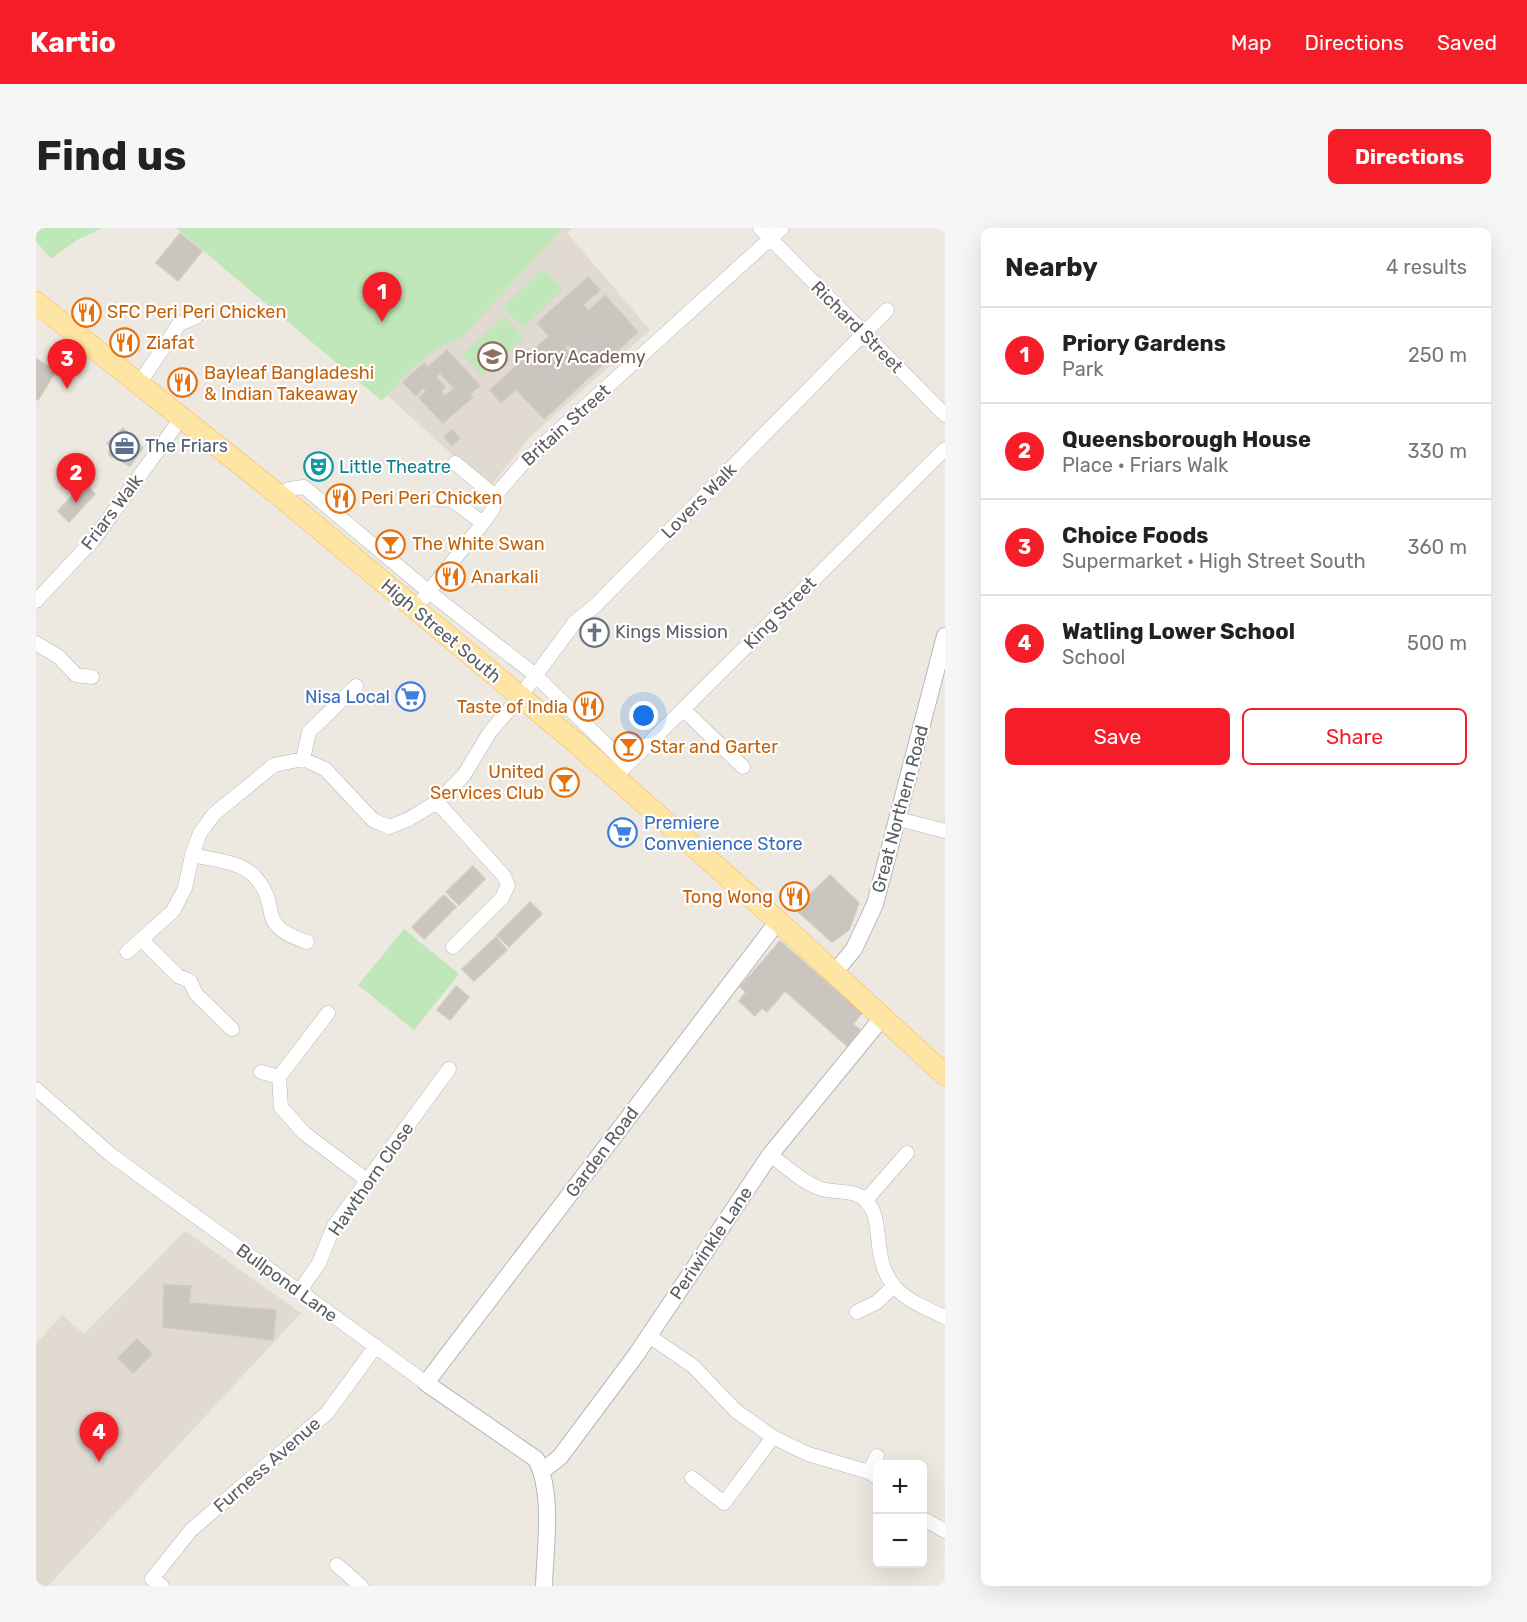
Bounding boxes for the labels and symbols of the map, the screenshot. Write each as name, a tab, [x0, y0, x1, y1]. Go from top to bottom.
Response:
pin: 1	[362, 272, 402, 322]
street label: Richard Street	[807, 277, 907, 377]
restaurant icon: SFC Peri Peri Chicken	[70, 296, 102, 328]
place label: SFC Peri Peri Chicken	[107, 301, 286, 323]
restaurant icon: Ziafat	[109, 327, 141, 359]
place label: Ziafat	[146, 332, 195, 354]
pin: 3	[48, 340, 87, 389]
school or university icon: Priory Academy	[477, 341, 509, 373]
place label: Priory Academy	[514, 346, 646, 368]
place label: Bayleaf Bangladeshi & Indian Takeaway	[204, 362, 374, 405]
restaurant icon: Bayleaf Bangladeshi & Indian Takeaway	[167, 367, 199, 399]
street label: Britain Street	[517, 379, 615, 471]
office icon: The Friars	[108, 430, 140, 462]
place label: The Friars	[145, 435, 228, 457]
theatre icon: Little Theatre	[302, 451, 334, 483]
pin: 2	[56, 454, 96, 503]
place label: Little Theatre	[339, 456, 451, 478]
street label: Lovers Walk	[657, 458, 742, 543]
street label: Friars Walk	[76, 469, 148, 554]
restaurant icon: Peri Peri Chicken	[324, 482, 356, 514]
place label: Peri Peri Chicken	[361, 487, 502, 509]
bar icon: The White Swan	[375, 528, 407, 560]
place label: The White Swan	[412, 533, 545, 555]
restaurant icon: Anarkali	[434, 561, 466, 593]
place label: Anarkali	[471, 566, 539, 588]
street label: King Street	[739, 572, 821, 654]
street label: High Street South	[376, 574, 506, 688]
church icon: Kings Mission	[578, 616, 610, 648]
place label: Kings Mission	[615, 621, 728, 643]
supermarket icon: Nisa Local	[395, 681, 427, 713]
place label: Nisa Local	[305, 686, 390, 708]
restaurant icon: Taste of India	[573, 691, 605, 723]
place label: Taste of India	[457, 696, 568, 718]
your location	[629, 701, 658, 730]
street label: Great Northern Road	[867, 723, 933, 895]
bar icon: Star and Garter	[613, 731, 645, 763]
place label: Star and Garter	[650, 736, 778, 758]
place label: United Services Club	[430, 761, 544, 804]
bar icon: United Services Club	[549, 766, 581, 798]
place label: Premiere Convenience Store	[644, 812, 803, 855]
supermarket icon: Premiere Convenience Store	[607, 817, 639, 849]
restaurant icon: Tong Wong	[778, 881, 810, 913]
place label: Tong Wong	[682, 886, 773, 908]
street label: Garden Road	[561, 1102, 643, 1202]
street label: Hawthorn Close	[324, 1118, 418, 1240]
street label: Periwinkle Lane	[665, 1182, 757, 1304]
street label: Bullpond Lane	[232, 1239, 342, 1327]
pin: 4	[80, 1412, 118, 1462]
street label: Furness Avenue	[209, 1413, 325, 1517]

